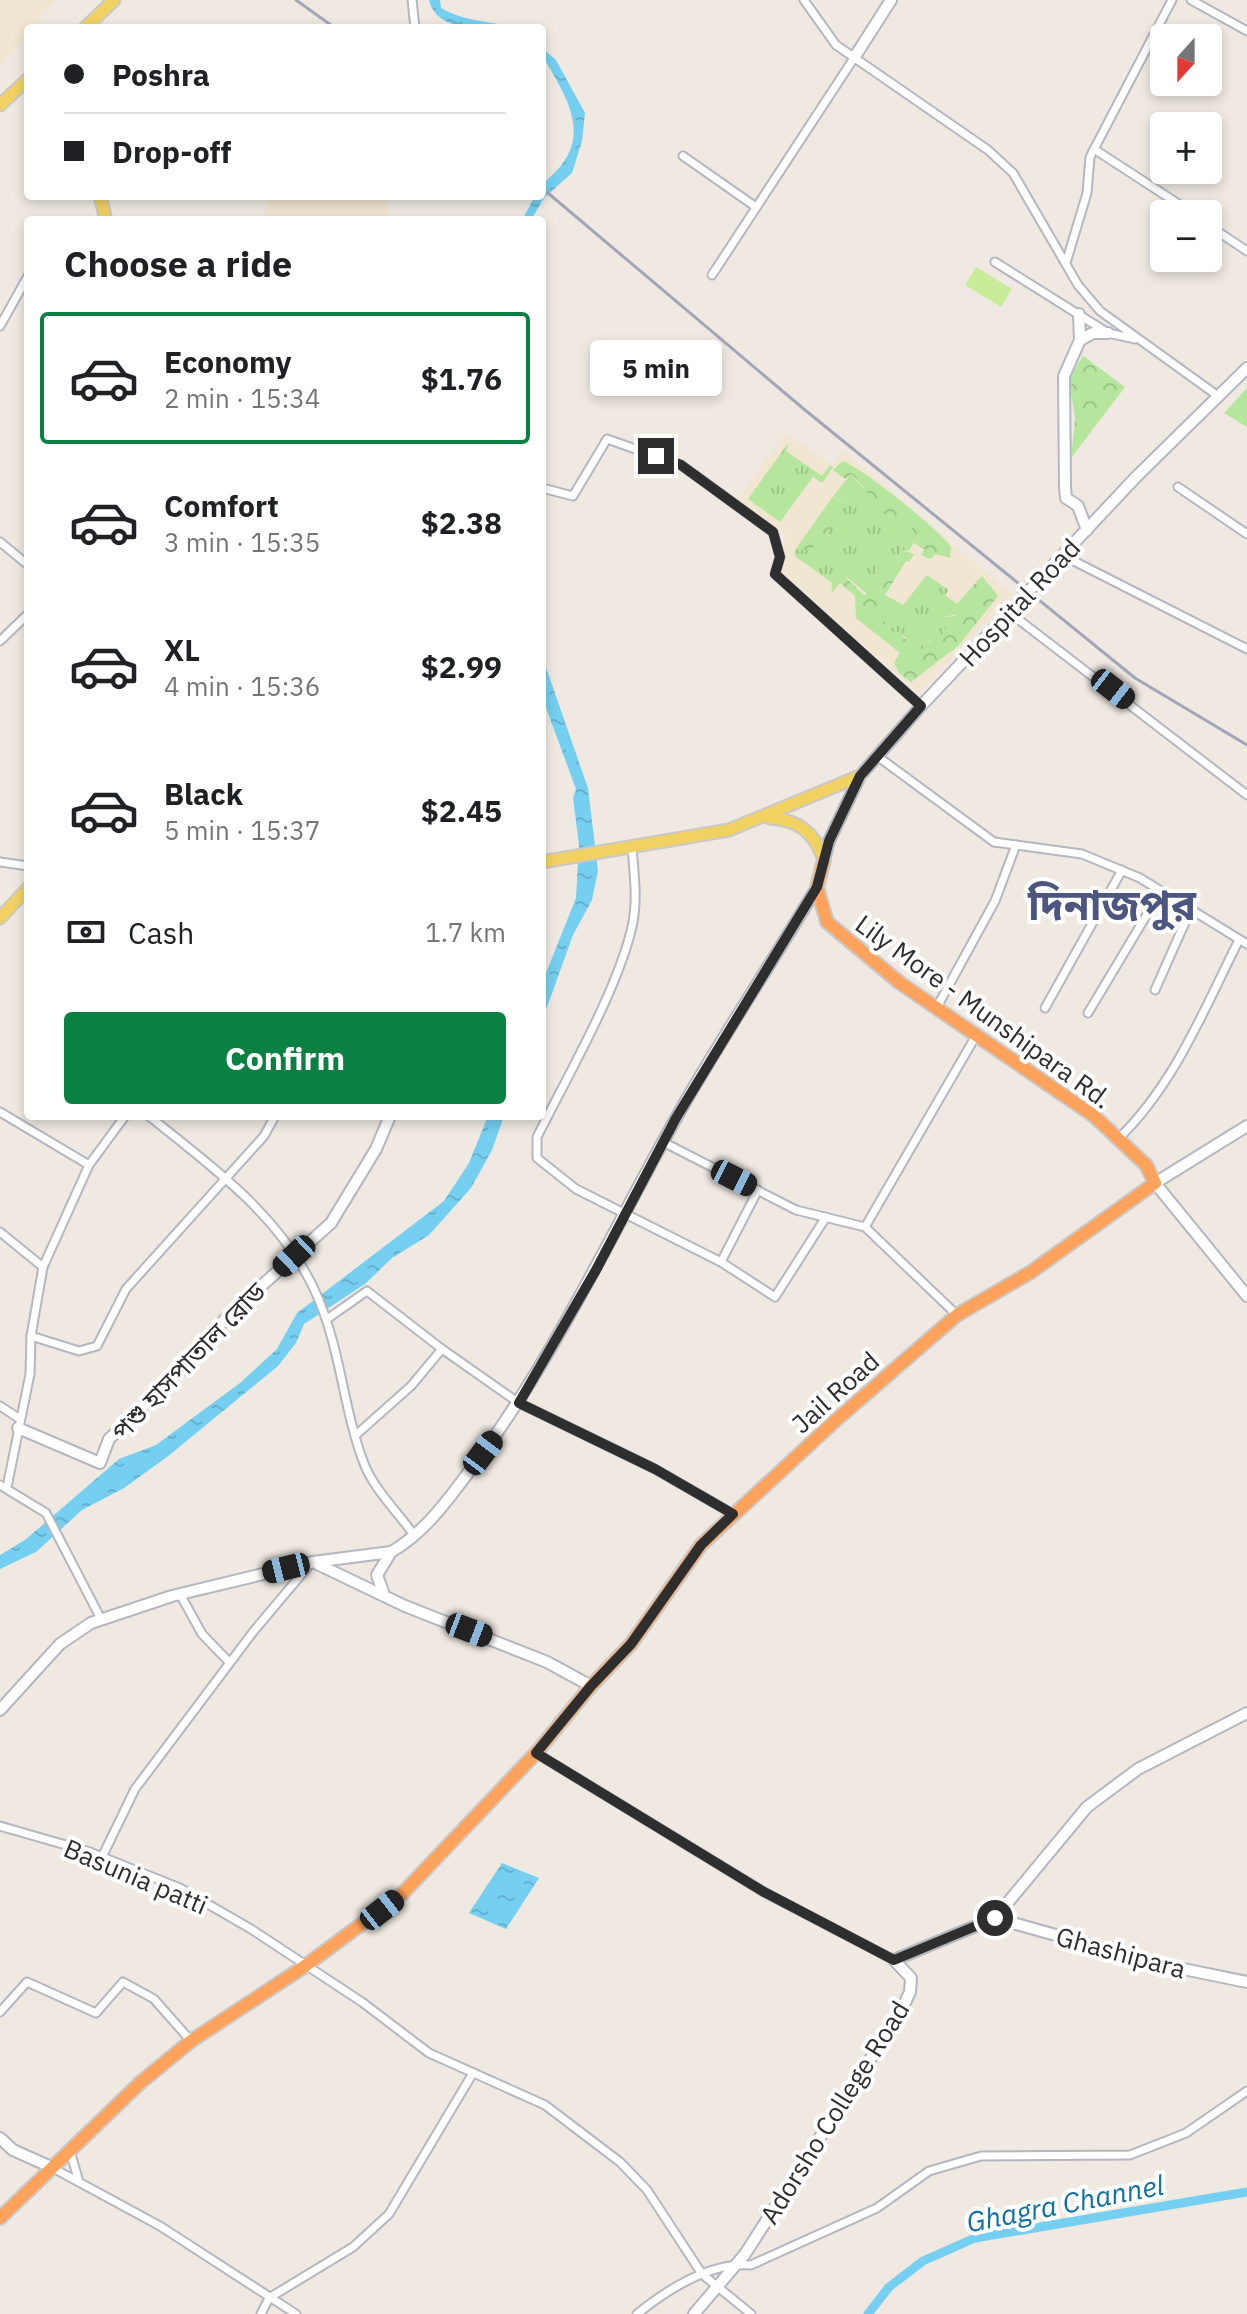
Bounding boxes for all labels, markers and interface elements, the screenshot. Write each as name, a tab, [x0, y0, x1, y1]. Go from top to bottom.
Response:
north arrow	[1150, 24, 1222, 96]
map controls	[1150, 24, 1222, 272]
text: Poshra	[112, 55, 210, 94]
button: +	[1150, 112, 1222, 184]
text: Drop-off	[112, 132, 231, 171]
button: −	[1150, 200, 1222, 272]
text: Choose a ride	[64, 240, 292, 287]
callout: 5 min	[590, 340, 722, 396]
icon: car	[68, 342, 140, 414]
text: Economy	[164, 342, 292, 381]
text: 5 min	[622, 351, 690, 385]
text: $1.76	[421, 359, 502, 398]
text: 2 min · 15:34	[164, 381, 320, 415]
route end	[638, 438, 674, 474]
icon: car	[68, 486, 140, 558]
text: Comfort	[164, 486, 279, 525]
text: $2.38	[421, 503, 502, 542]
text: 3 min · 15:35	[164, 525, 320, 559]
street label: Hospital Road	[951, 531, 1087, 673]
icon: car	[68, 630, 140, 702]
text: XL	[164, 630, 200, 669]
text: $2.99	[421, 647, 502, 686]
car	[1087, 665, 1139, 713]
text: 4 min · 15:36	[164, 669, 320, 703]
icon: car	[68, 774, 140, 846]
text: Black	[164, 774, 243, 813]
text: $2.45	[421, 791, 502, 830]
text: 5 min · 15:37	[164, 813, 320, 847]
district label: দিনাজপুর	[1027, 877, 1197, 932]
street label: Lily More - Munshipara Rd.	[849, 906, 1119, 1116]
icon: cash	[64, 910, 108, 954]
text: Cash	[128, 913, 194, 952]
text: 1.7 km	[425, 915, 506, 949]
button: Confirm	[64, 1012, 506, 1104]
car	[707, 1156, 761, 1200]
car	[268, 1231, 320, 1281]
street label: পশু হাসপাতাল রোড	[104, 1274, 273, 1448]
street label: Jail Road	[784, 1344, 886, 1440]
car	[459, 1427, 507, 1479]
car	[260, 1551, 312, 1585]
car	[442, 1610, 496, 1650]
street label: Basunia patti	[59, 1830, 213, 1922]
car	[356, 1886, 408, 1934]
route start	[977, 1900, 1013, 1936]
street label: Ghashipara	[1052, 1918, 1190, 1986]
street label: Adorsho College Road	[752, 1994, 916, 2230]
water label: Ghagra Channel	[963, 2166, 1167, 2240]

